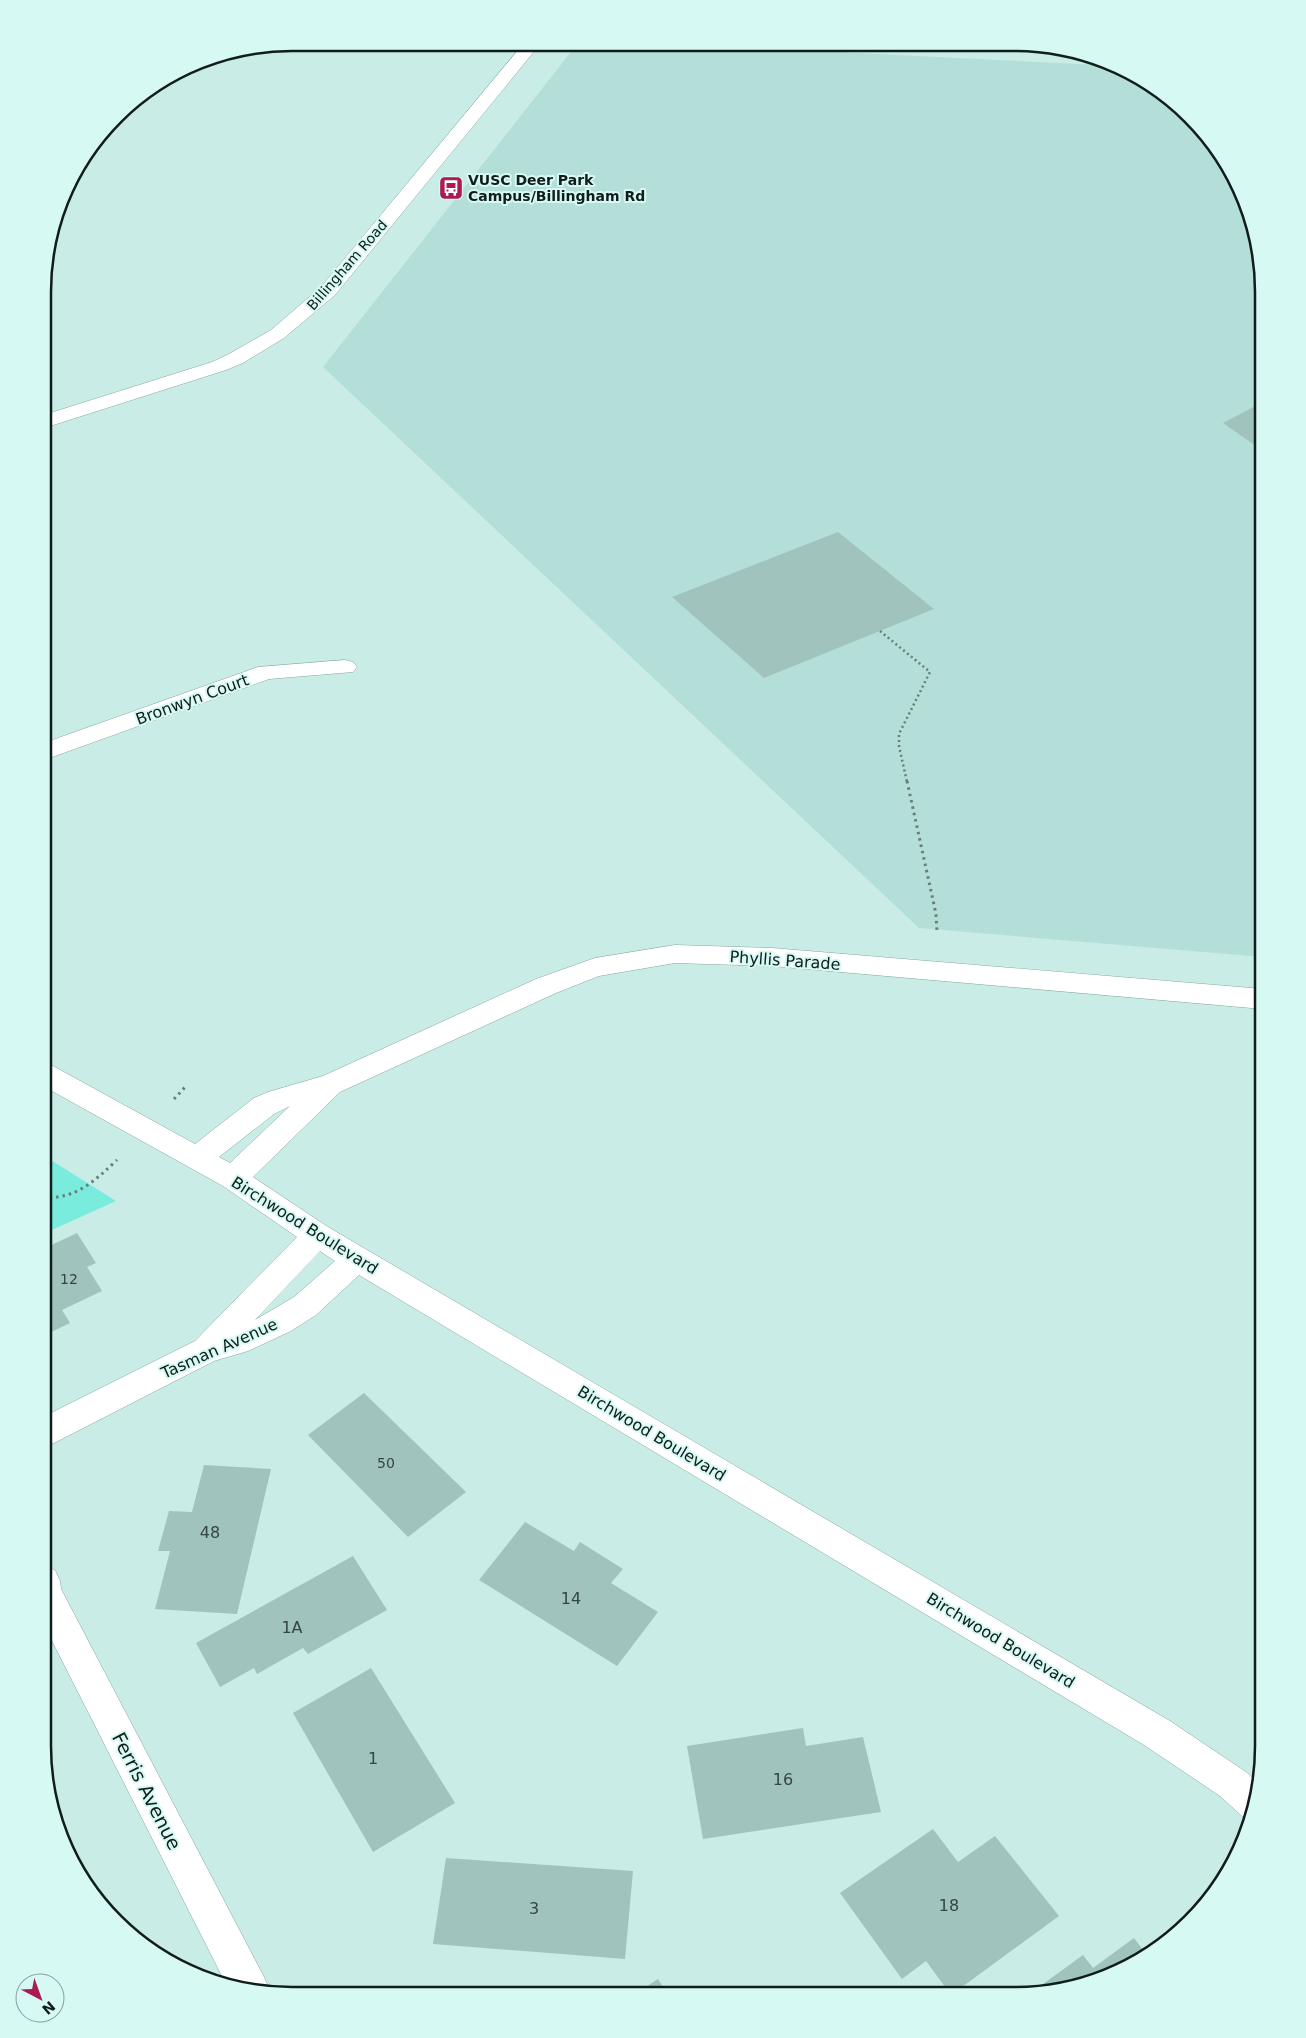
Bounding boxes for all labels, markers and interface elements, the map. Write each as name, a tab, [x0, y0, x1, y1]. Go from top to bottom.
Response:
place label: VUSC Deer Park Campus/Billingham Rd	[468, 172, 645, 204]
bus stop icon: VUSC Deer Park Campus/Billingham Rd	[438, 175, 464, 201]
street label: Billingham Road	[304, 217, 390, 313]
street label: Bronwyn Court	[133, 670, 251, 729]
street label: Phyllis Parade	[729, 947, 841, 974]
street label: Birchwood Boulevard	[228, 1172, 382, 1278]
house number: 12	[60, 1271, 78, 1287]
street label: Tasman Avenue	[157, 1314, 280, 1383]
street label: Birchwood Boulevard	[574, 1382, 729, 1485]
house number: 50	[377, 1455, 395, 1471]
house number: 48	[200, 1523, 220, 1542]
house number: 14	[561, 1589, 581, 1608]
street label: Birchwood Boulevard	[923, 1589, 1078, 1692]
house number: 1A	[281, 1618, 303, 1637]
street label: Ferris Avenue	[108, 1729, 186, 1853]
house number: 1	[368, 1749, 378, 1768]
house number: 16	[773, 1770, 793, 1789]
house number: 18	[939, 1896, 959, 1915]
house number: 3	[529, 1899, 539, 1918]
north arrow	[15, 1973, 65, 2023]
text: N	[39, 1998, 58, 2018]

